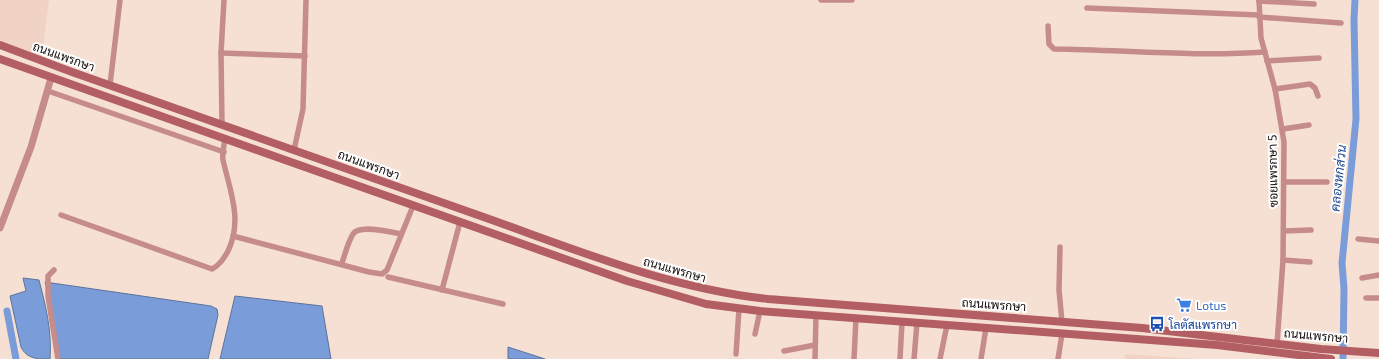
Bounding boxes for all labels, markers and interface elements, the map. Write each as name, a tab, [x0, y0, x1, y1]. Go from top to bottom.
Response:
street label: ถนนแพรกษา	[31, 38, 97, 74]
street label: ซอยแพรกษา 5	[1264, 135, 1280, 207]
water label: คลองหกส่วน	[1327, 143, 1350, 212]
street label: ถนนแพรกษา	[336, 146, 402, 182]
street label: ถนนแพรกษา	[642, 253, 708, 285]
street label: ถนนแพรกษา	[961, 295, 1027, 313]
supermarket icon: Lotus	[1175, 296, 1193, 314]
place label: Lotus	[1196, 298, 1226, 312]
bus stop icon: โลตัสแพรกษา	[1148, 315, 1166, 333]
place label: โลตัสแพรกษา	[1168, 317, 1237, 331]
street label: ถนนแพรกษา	[1283, 325, 1349, 345]

